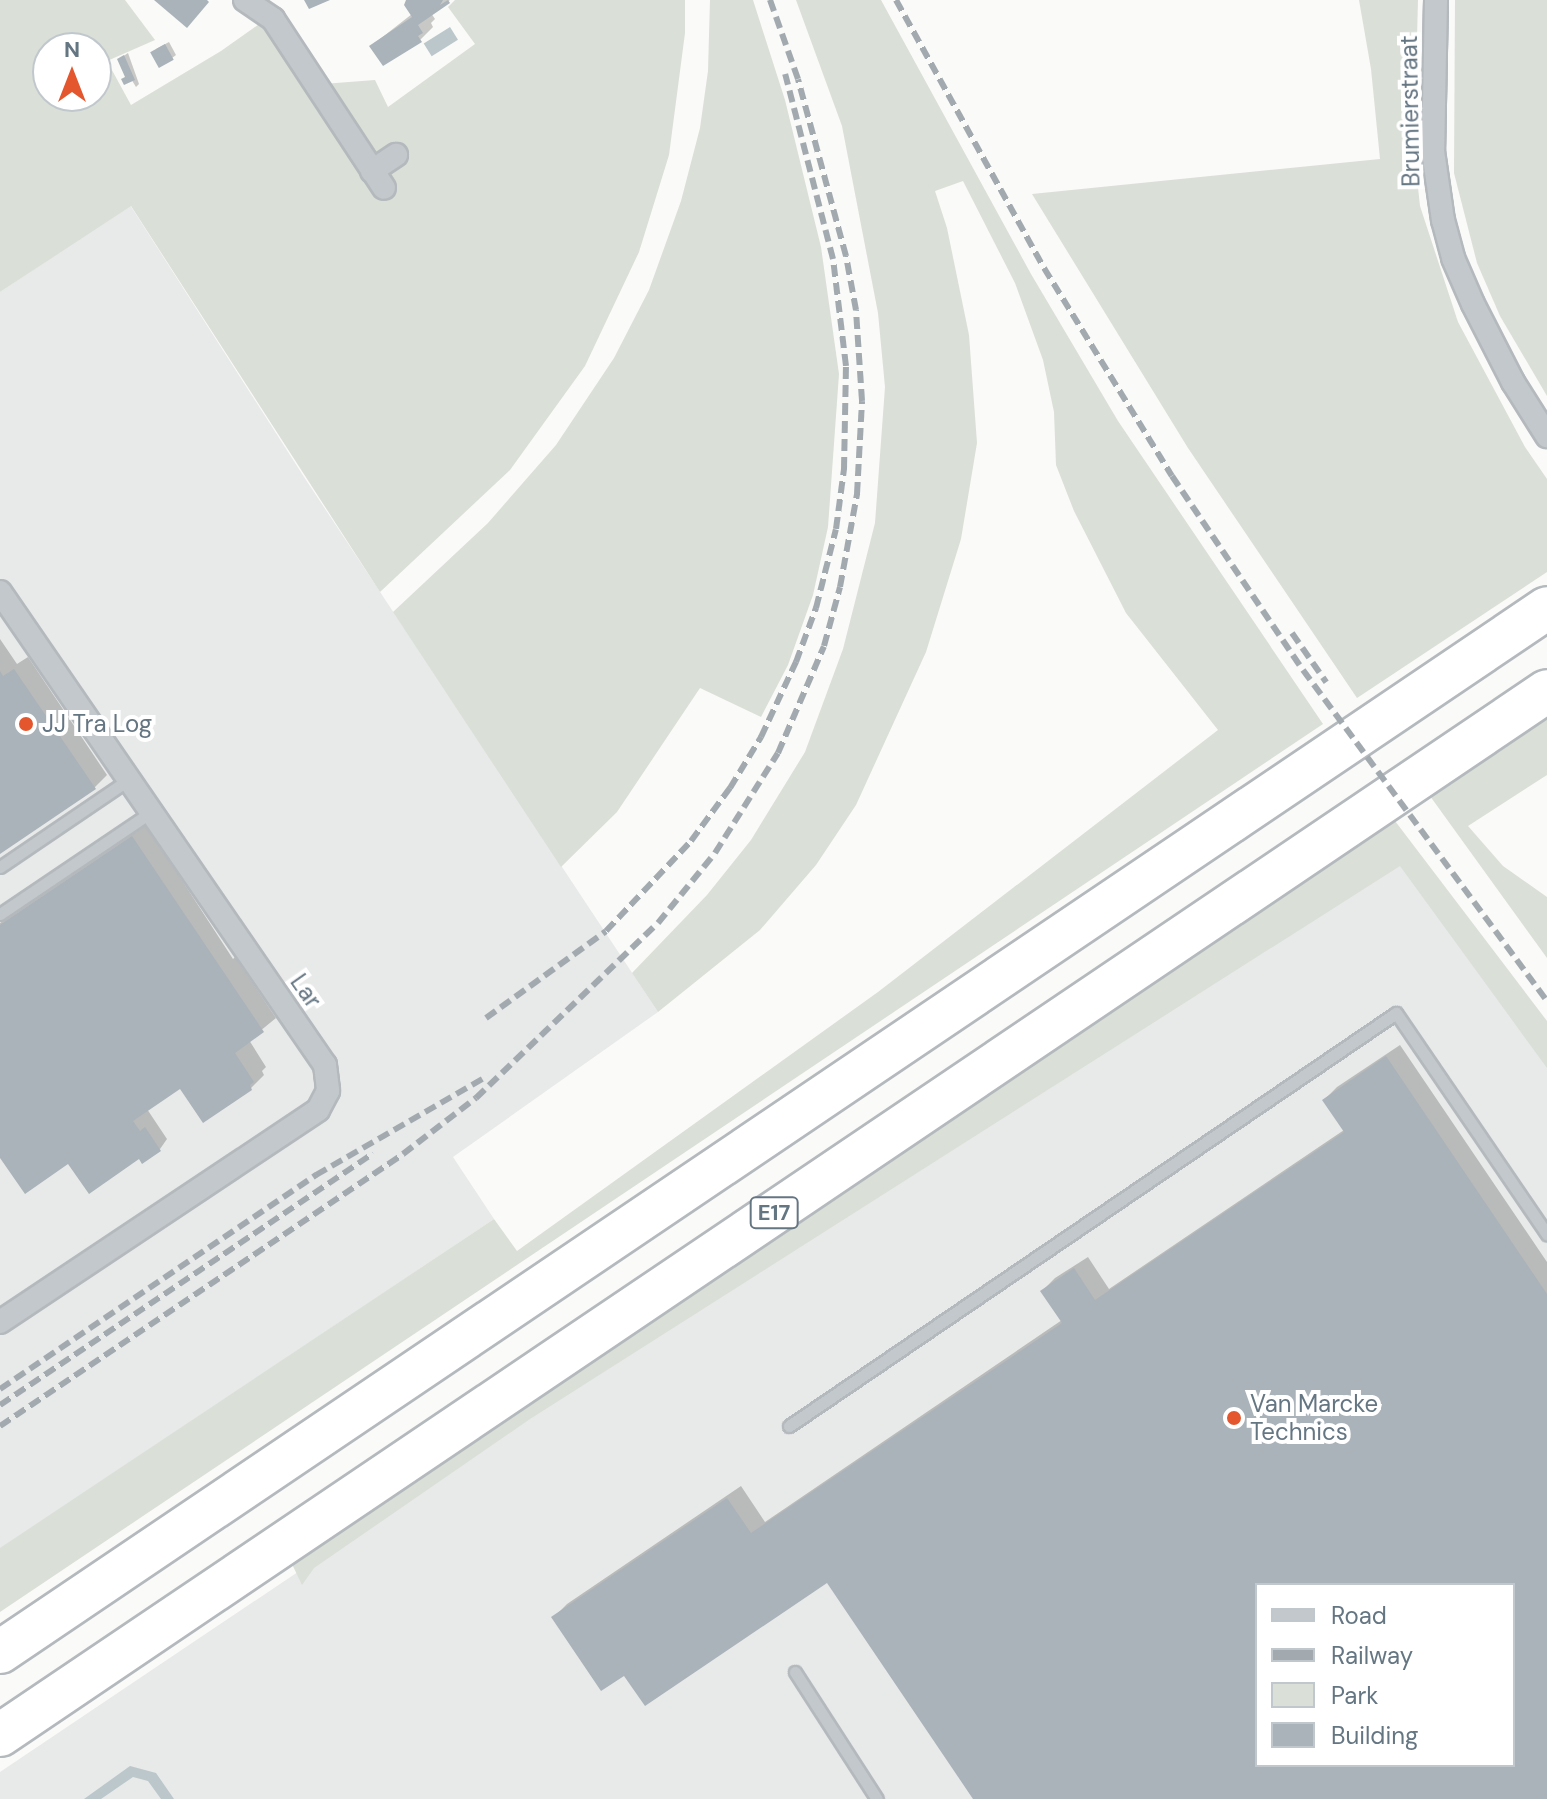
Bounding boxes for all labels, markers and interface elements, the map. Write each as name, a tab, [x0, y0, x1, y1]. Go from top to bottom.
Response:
north arrow	[32, 32, 112, 112]
text: N	[64, 35, 80, 64]
street label: Brumierstraat	[1394, 35, 1426, 187]
place label: JJ Tra Log	[42, 710, 152, 738]
marker: JJ Tra Log	[17, 715, 35, 733]
street label: Lar	[284, 969, 328, 1013]
road number: E17	[748, 1195, 800, 1231]
place label: Van Marcke Technics	[1250, 1390, 1378, 1446]
marker: Van Marcke Technics	[1225, 1409, 1243, 1427]
legend	[1255, 1583, 1515, 1767]
text: Road	[1331, 1600, 1387, 1631]
text: Railway	[1331, 1640, 1413, 1671]
text: Park	[1331, 1680, 1378, 1711]
text: Building	[1331, 1720, 1418, 1751]

